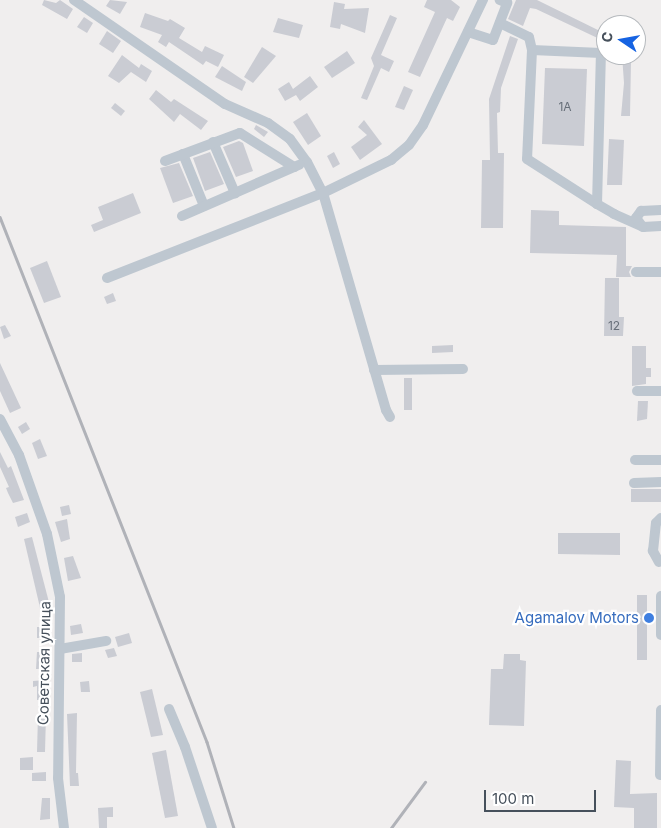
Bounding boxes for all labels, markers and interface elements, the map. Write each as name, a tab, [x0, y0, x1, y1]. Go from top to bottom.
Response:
north arrow	[596, 15, 646, 65]
text: С	[597, 30, 616, 44]
house number: 1А	[558, 100, 572, 114]
house number: 12	[608, 319, 620, 333]
street label: Советская улица	[34, 601, 54, 725]
place label: Agamalov Motors	[515, 609, 639, 627]
marker: Agamalov Motors	[643, 612, 655, 624]
scale bar	[486, 780, 598, 812]
text: 100 m	[492, 789, 534, 808]

